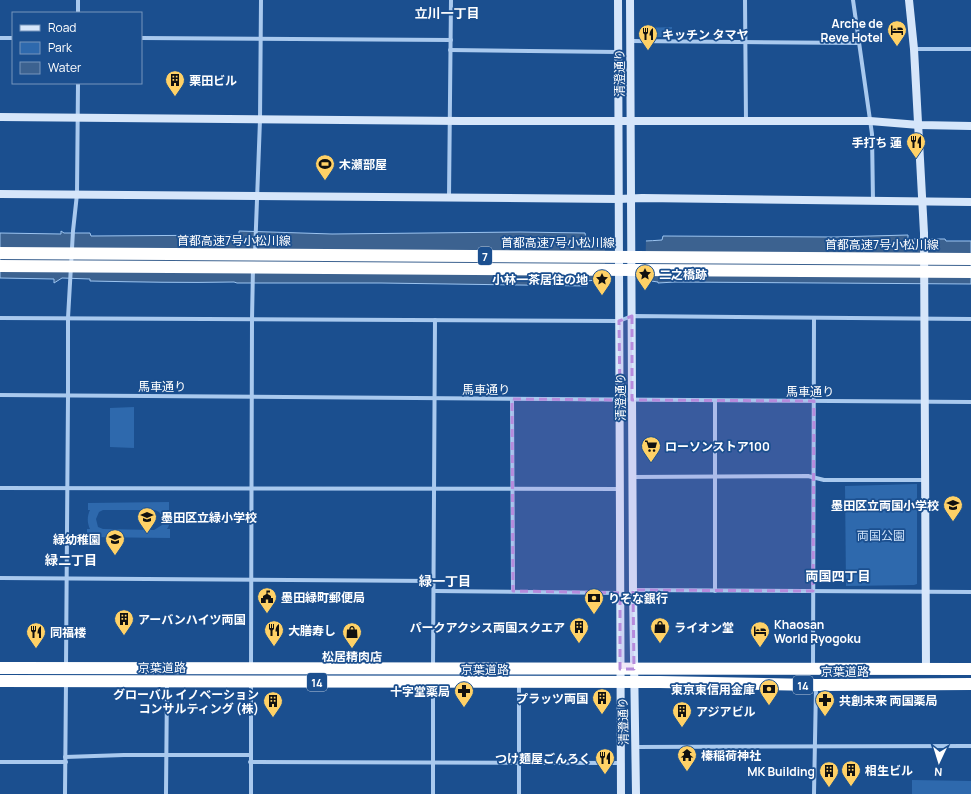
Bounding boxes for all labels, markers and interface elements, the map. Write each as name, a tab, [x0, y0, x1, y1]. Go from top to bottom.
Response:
district label: 立川一丁目	[414, 4, 480, 22]
legend	[12, 12, 142, 84]
place label: Arche de Reve Hotel	[821, 15, 883, 46]
text: Road	[48, 19, 76, 36]
hotel icon: Arche de Reve Hotel	[886, 19, 908, 47]
restaurant icon: キッチン タマヤ	[637, 23, 659, 51]
place label: キッチン タマヤ	[662, 26, 748, 43]
text: Park	[48, 39, 73, 56]
street label: 清澄通り	[611, 49, 628, 97]
text: Water	[48, 59, 82, 76]
building icon: 栗田ビル	[164, 69, 186, 97]
place label: 栗田ビル	[189, 72, 237, 89]
restaurant icon: 手打ち 蓮	[905, 131, 927, 159]
place label: 手打ち 蓮	[852, 134, 902, 151]
sports icon: 木瀬部屋	[314, 153, 336, 181]
place label: 木瀬部屋	[339, 156, 387, 173]
street label: 首都高速7号小松川線	[177, 232, 291, 249]
street label: 首都高速7号小松川線	[501, 234, 615, 251]
street label: 首都高速7号小松川線	[825, 236, 939, 253]
road number: 7	[478, 247, 492, 265]
place icon: 二之橋跡	[634, 263, 656, 291]
place label: 二之橋跡	[659, 266, 707, 283]
place icon: 小林一茶居住の地	[591, 268, 613, 296]
place label: 小林一茶居住の地	[492, 271, 588, 288]
street label: 清澄通り	[612, 373, 629, 421]
street label: 馬車通り	[138, 378, 186, 395]
street label: 馬車通り	[462, 381, 510, 398]
street label: 馬車通り	[786, 383, 834, 400]
supermarket icon: ローソンストア100	[640, 435, 662, 463]
place label: ローソンストア100	[665, 438, 770, 455]
school or university icon: 墨田区立両国小学校	[942, 494, 964, 522]
place label: 墨田区立両国小学校	[831, 497, 939, 514]
school or university icon: 墨田区立緑小学校	[136, 506, 158, 534]
place label: 墨田区立緑小学校	[161, 509, 257, 526]
park label: 両国公園	[857, 527, 905, 544]
school or university icon: 緑幼稚園	[104, 528, 126, 556]
place label: 緑幼稚園	[53, 531, 101, 548]
district label: 緑二丁目	[44, 551, 97, 569]
district label: 両国四丁目	[805, 567, 871, 585]
district label: 緑一丁目	[418, 572, 471, 590]
public building icon: 墨田緑町郵便局	[256, 586, 278, 614]
bank icon: りそな銀行	[583, 587, 605, 615]
place label: 墨田緑町郵便局	[281, 589, 365, 606]
place label: りそな銀行	[608, 590, 668, 607]
building icon: アーバンハイツ両国	[113, 608, 135, 636]
place label: アーバンハイツ両国	[138, 611, 246, 628]
building icon: パークアクシス両国スクエア	[568, 616, 590, 644]
shop icon: ライオン堂	[649, 616, 671, 644]
place label: Khaosan World Ryogoku	[774, 616, 861, 647]
restaurant icon: 大膳寿し	[263, 619, 285, 647]
place label: パークアクシス両国スクエア	[410, 619, 565, 636]
place label: ライオン堂	[674, 619, 734, 636]
hotel icon: Khaosan World Ryogoku	[749, 620, 771, 648]
restaurant icon: 同福楼	[25, 621, 47, 649]
shop icon: 松居精肉店	[341, 621, 363, 649]
place label: 大膳寿し	[288, 622, 336, 639]
place label: 同福楼	[50, 624, 86, 641]
place label: 松居精肉店	[322, 648, 382, 665]
street label: 京葉道路	[138, 659, 186, 676]
street label: 京葉道路	[461, 661, 509, 678]
street label: 京葉道路	[821, 663, 869, 680]
road number: 14	[307, 673, 327, 691]
road number: 14	[793, 676, 813, 694]
bank icon: 東京東信用金庫	[758, 678, 780, 706]
pharmacy icon: 十字堂薬局	[453, 680, 475, 708]
place label: 東京東信用金庫	[671, 681, 755, 698]
place label: 十字堂薬局	[390, 683, 450, 700]
place label: グローバル イノベーション コンサルティング (株)	[113, 686, 259, 717]
building icon: プラッツ両国	[591, 687, 613, 715]
pharmacy icon: 共創未来 両国薬局	[814, 689, 836, 717]
building icon: グローバル イノベーション コンサルティング (株)	[262, 690, 284, 718]
place label: プラッツ両国	[516, 690, 588, 707]
place label: 共創未来 両国薬局	[839, 692, 937, 709]
street label: 清澄通り	[614, 697, 632, 745]
building icon: アジアビル	[671, 700, 693, 728]
place label: アジアビル	[696, 703, 756, 720]
north arrow	[919, 742, 959, 782]
temple icon: 榛稲荷神社	[676, 744, 698, 772]
restaurant icon: つけ麺屋ごんろく	[594, 747, 616, 775]
place label: 榛稲荷神社	[701, 747, 761, 764]
place label: つけ麺屋ごんろく	[495, 750, 591, 767]
building icon: 相生ビル	[840, 759, 862, 787]
building icon: MK Building	[818, 760, 840, 788]
place label: 相生ビル	[865, 762, 913, 779]
place label: MK Building	[747, 763, 815, 780]
text: N	[934, 765, 943, 780]

